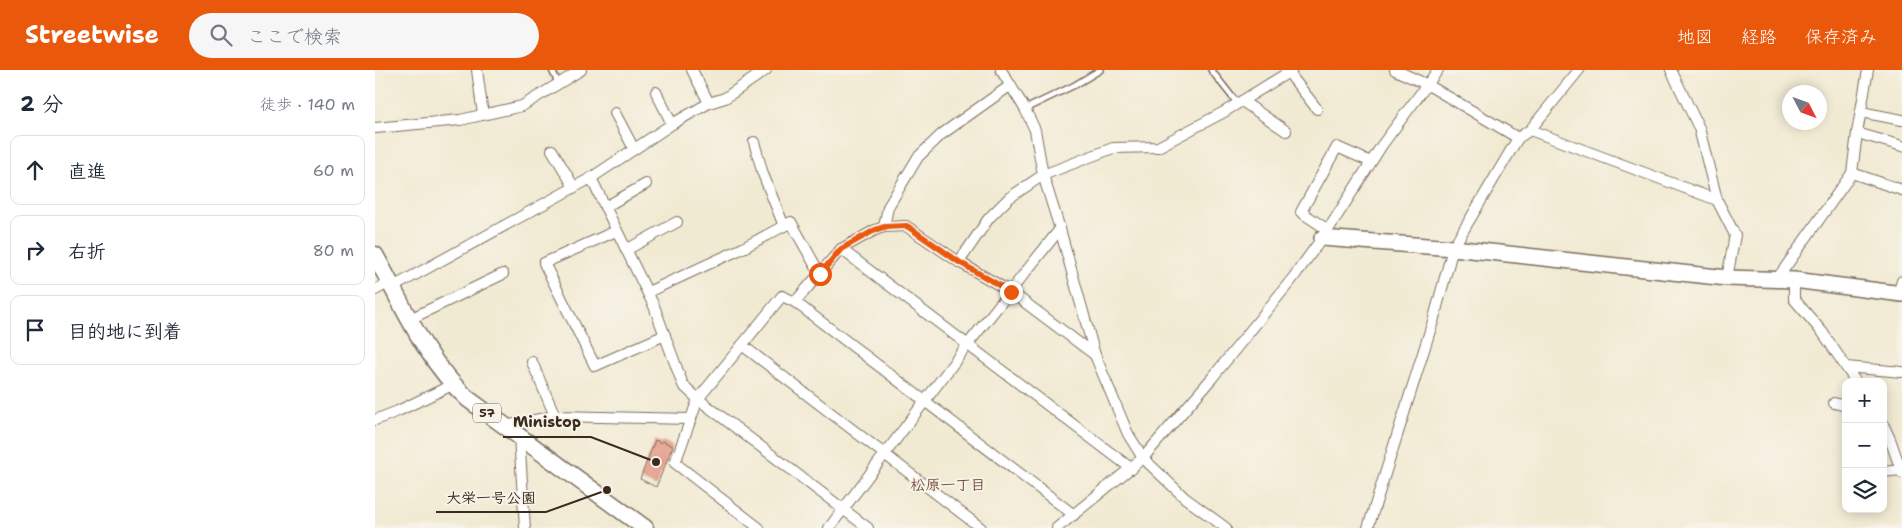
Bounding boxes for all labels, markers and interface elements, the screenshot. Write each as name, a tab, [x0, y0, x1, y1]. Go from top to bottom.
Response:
search box	[189, 13, 539, 58]
text: Streetwise	[25, 19, 159, 51]
icon: search	[207, 21, 235, 49]
text: ここで検索	[247, 24, 342, 49]
text: 地図	[1677, 25, 1713, 49]
text: 経路	[1741, 25, 1777, 49]
text: 保存済み	[1805, 25, 1877, 49]
north arrow	[1782, 85, 1827, 130]
text: 2 分	[20, 90, 63, 118]
text: 徒歩 · 140 m	[260, 94, 355, 115]
icon: ahead	[21, 156, 49, 184]
text: 直進	[68, 159, 106, 184]
text: 60 m	[313, 160, 354, 181]
icon: right	[21, 236, 49, 264]
text: 右折	[68, 239, 106, 264]
text: 80 m	[313, 240, 354, 261]
route start	[809, 263, 832, 286]
route end	[1000, 281, 1023, 304]
icon: arrive	[21, 316, 49, 344]
text: 目的地に到着	[68, 319, 182, 344]
map controls	[1842, 378, 1887, 513]
button: +	[1842, 378, 1887, 423]
road number: 57	[473, 403, 501, 422]
callout: Ministop	[503, 407, 591, 437]
text: Ministop	[513, 412, 581, 432]
button: −	[1842, 423, 1887, 468]
button: layers	[1842, 468, 1887, 513]
district label: 松原一丁目	[910, 475, 986, 495]
callout: 大栄一号公園	[436, 482, 546, 512]
text: 大栄一号公園	[446, 488, 536, 508]

